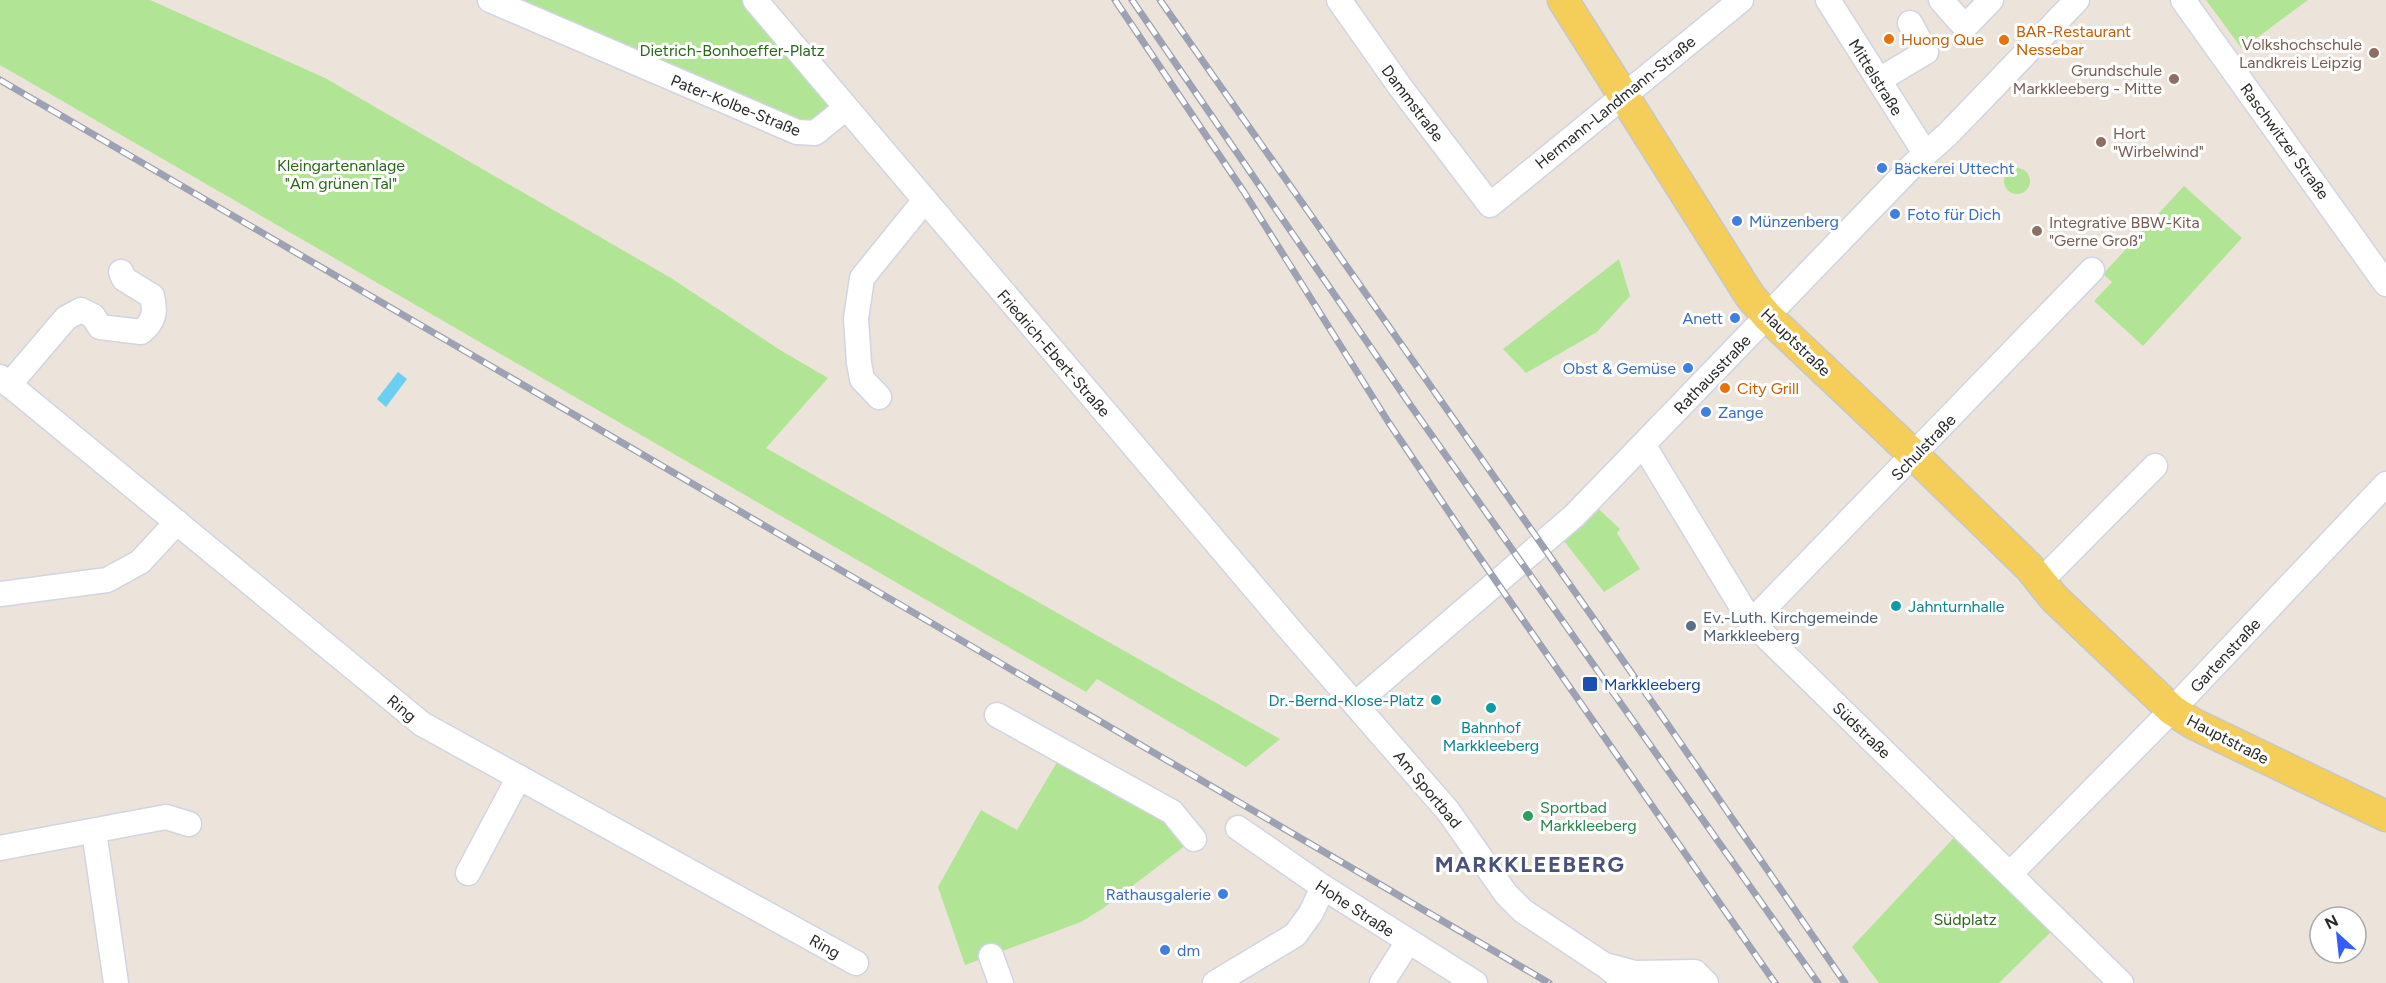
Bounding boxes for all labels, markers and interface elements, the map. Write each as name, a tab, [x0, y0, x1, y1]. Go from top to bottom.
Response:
place label: BAR-Restaurant Nessebar	[2016, 22, 2131, 59]
place label: Huong Que	[1901, 30, 1984, 49]
street label: Hermann-Landmann-Straße	[1531, 32, 1700, 173]
marker: Huong Que	[1882, 32, 1896, 46]
marker: BAR-Restaurant Nessebar	[1997, 33, 2011, 47]
place label: Volkshochschule Landkreis Leipzig	[2239, 35, 2362, 72]
street label: Mittelstraße	[1845, 36, 1907, 119]
park label: Dietrich-Bonhoeffer-Platz	[639, 41, 825, 60]
marker: Volkshochschule Landkreis Leipzig	[2367, 46, 2381, 60]
street label: Dammstraße	[1378, 61, 1448, 146]
place label: Grundschule Markkleeberg - Mitte	[2013, 61, 2162, 98]
street label: Pater-Kolbe-Straße	[668, 71, 804, 140]
marker: Grundschule Markkleeberg - Mitte	[2167, 72, 2181, 86]
street label: Raschwitzer Straße	[2236, 80, 2333, 203]
place label: Hort "Wirbelwind"	[2113, 124, 2204, 161]
marker: Hort "Wirbelwind"	[2094, 135, 2108, 149]
park label: Kleingartenanlage "Am grünen Tal"	[277, 156, 405, 193]
place label: Bäckerei Uttecht	[1894, 159, 2014, 178]
marker: Bäckerei Uttecht	[1875, 161, 1889, 175]
place label: Foto für Dich	[1907, 205, 2001, 224]
marker: Foto für Dich	[1888, 207, 1902, 221]
place label: Münzenberg	[1749, 212, 1839, 231]
place label: Integrative BBW-Kita "Gerne Groß"	[2049, 213, 2200, 250]
marker: Münzenberg	[1730, 214, 1744, 228]
marker: Integrative BBW-Kita "Gerne Groß"	[2030, 224, 2044, 238]
street label: Friedrich-Ebert-Straße	[993, 286, 1114, 421]
street label: Hauptstraße	[1757, 304, 1835, 380]
place label: Anett	[1682, 309, 1723, 328]
marker: Anett	[1728, 311, 1742, 325]
street label: Rathausstraße	[1670, 331, 1755, 418]
place label: Obst & Gemüse	[1563, 359, 1676, 378]
marker: Obst & Gemüse	[1681, 361, 1695, 375]
place label: City Grill	[1737, 379, 1799, 398]
marker: City Grill	[1718, 381, 1732, 395]
place label: Zange	[1718, 403, 1764, 422]
marker: Zange	[1699, 405, 1713, 419]
street label: Schulstraße	[1887, 410, 1960, 484]
place label: Jahnturnhalle	[1908, 597, 2005, 616]
marker: Jahnturnhalle	[1889, 599, 1903, 613]
place label: Ev.-Luth. Kirchgemeinde Markkleeberg	[1703, 608, 1878, 645]
street label: Gartenstraße	[2186, 614, 2265, 696]
marker: Ev.-Luth. Kirchgemeinde Markkleeberg	[1684, 619, 1698, 633]
marker: Markkleeberg	[1581, 675, 1599, 693]
place label: Markkleeberg	[1604, 675, 1701, 694]
street label: Ring	[383, 691, 420, 726]
place label: Dr.-Bernd-Klose-Platz	[1268, 691, 1424, 710]
marker: Dr.-Bernd-Klose-Platz	[1429, 693, 1443, 707]
street label: Südstraße	[1829, 698, 1895, 763]
marker: Bahnhof Markkleeberg	[1484, 701, 1498, 715]
street label: Hauptstraße	[2184, 711, 2272, 768]
place label: Bahnhof Markkleeberg	[1443, 718, 1539, 755]
street label: Am Sportbad	[1390, 747, 1466, 832]
place label: Sportbad Markkleeberg	[1540, 798, 1637, 835]
marker: Sportbad Markkleeberg	[1521, 809, 1535, 823]
district label: MARKKLEEBERG	[1435, 851, 1625, 878]
street label: Hohe Straße	[1312, 876, 1398, 941]
place label: Rathausgalerie	[1106, 885, 1211, 904]
marker: Rathausgalerie	[1216, 887, 1230, 901]
north arrow	[2308, 905, 2368, 965]
park label: Südplatz	[1933, 910, 1997, 929]
text: N	[2322, 911, 2341, 933]
street label: Ring	[806, 930, 843, 963]
place label: dm	[1177, 941, 1200, 960]
marker: dm	[1158, 943, 1172, 957]

